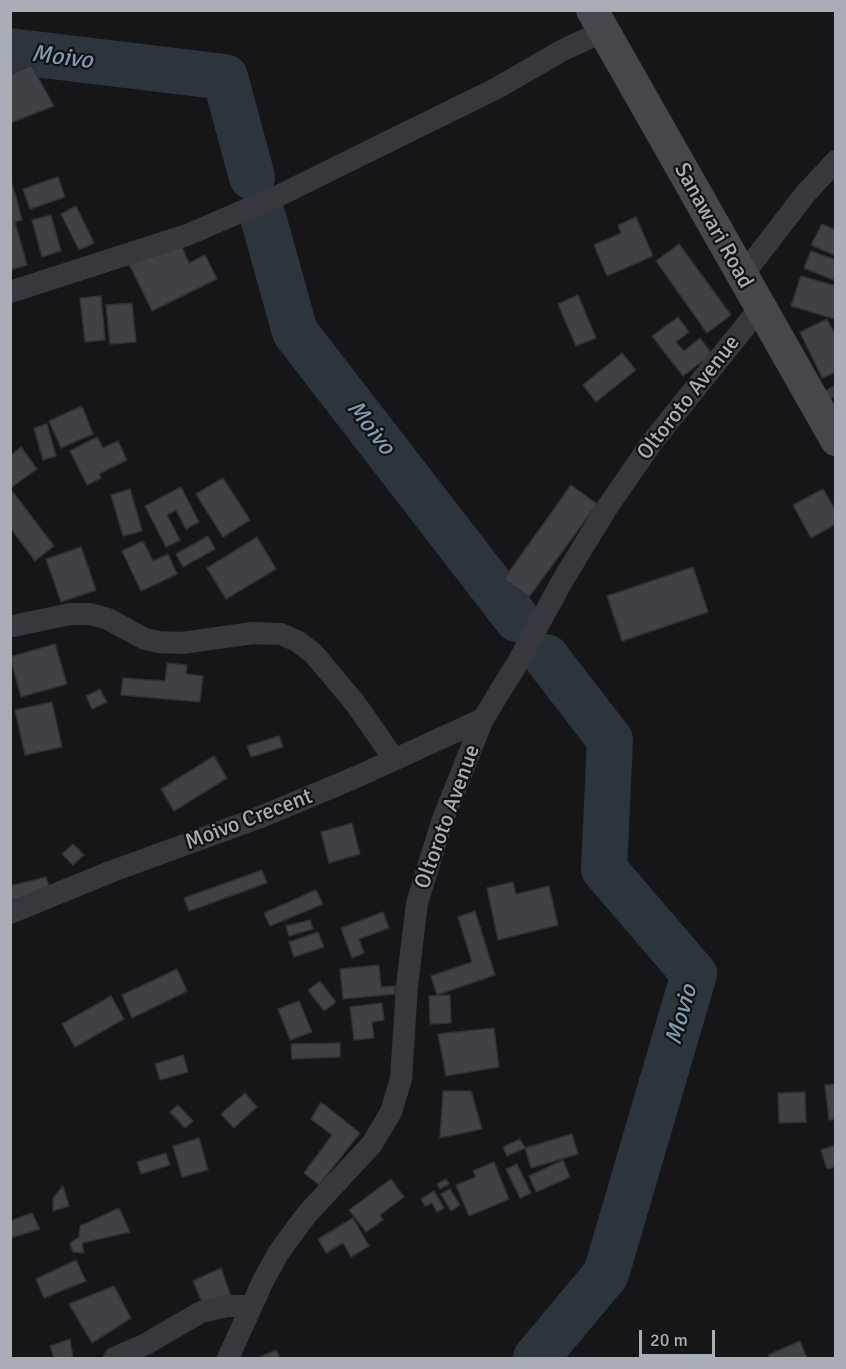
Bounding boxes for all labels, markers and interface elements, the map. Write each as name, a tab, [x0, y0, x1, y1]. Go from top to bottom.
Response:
water label: Moivo	[30, 40, 94, 76]
street label: Sanawari Road	[668, 159, 758, 293]
street label: Oltoroto Avenue	[632, 330, 746, 466]
water label: Moivo	[340, 395, 400, 461]
street label: Oltoroto Avenue	[410, 742, 486, 892]
street label: Moivo Crecent	[182, 784, 316, 856]
water label: Movio	[660, 982, 704, 1048]
scale bar	[642, 1318, 718, 1356]
text: 20 m	[650, 1329, 688, 1351]

